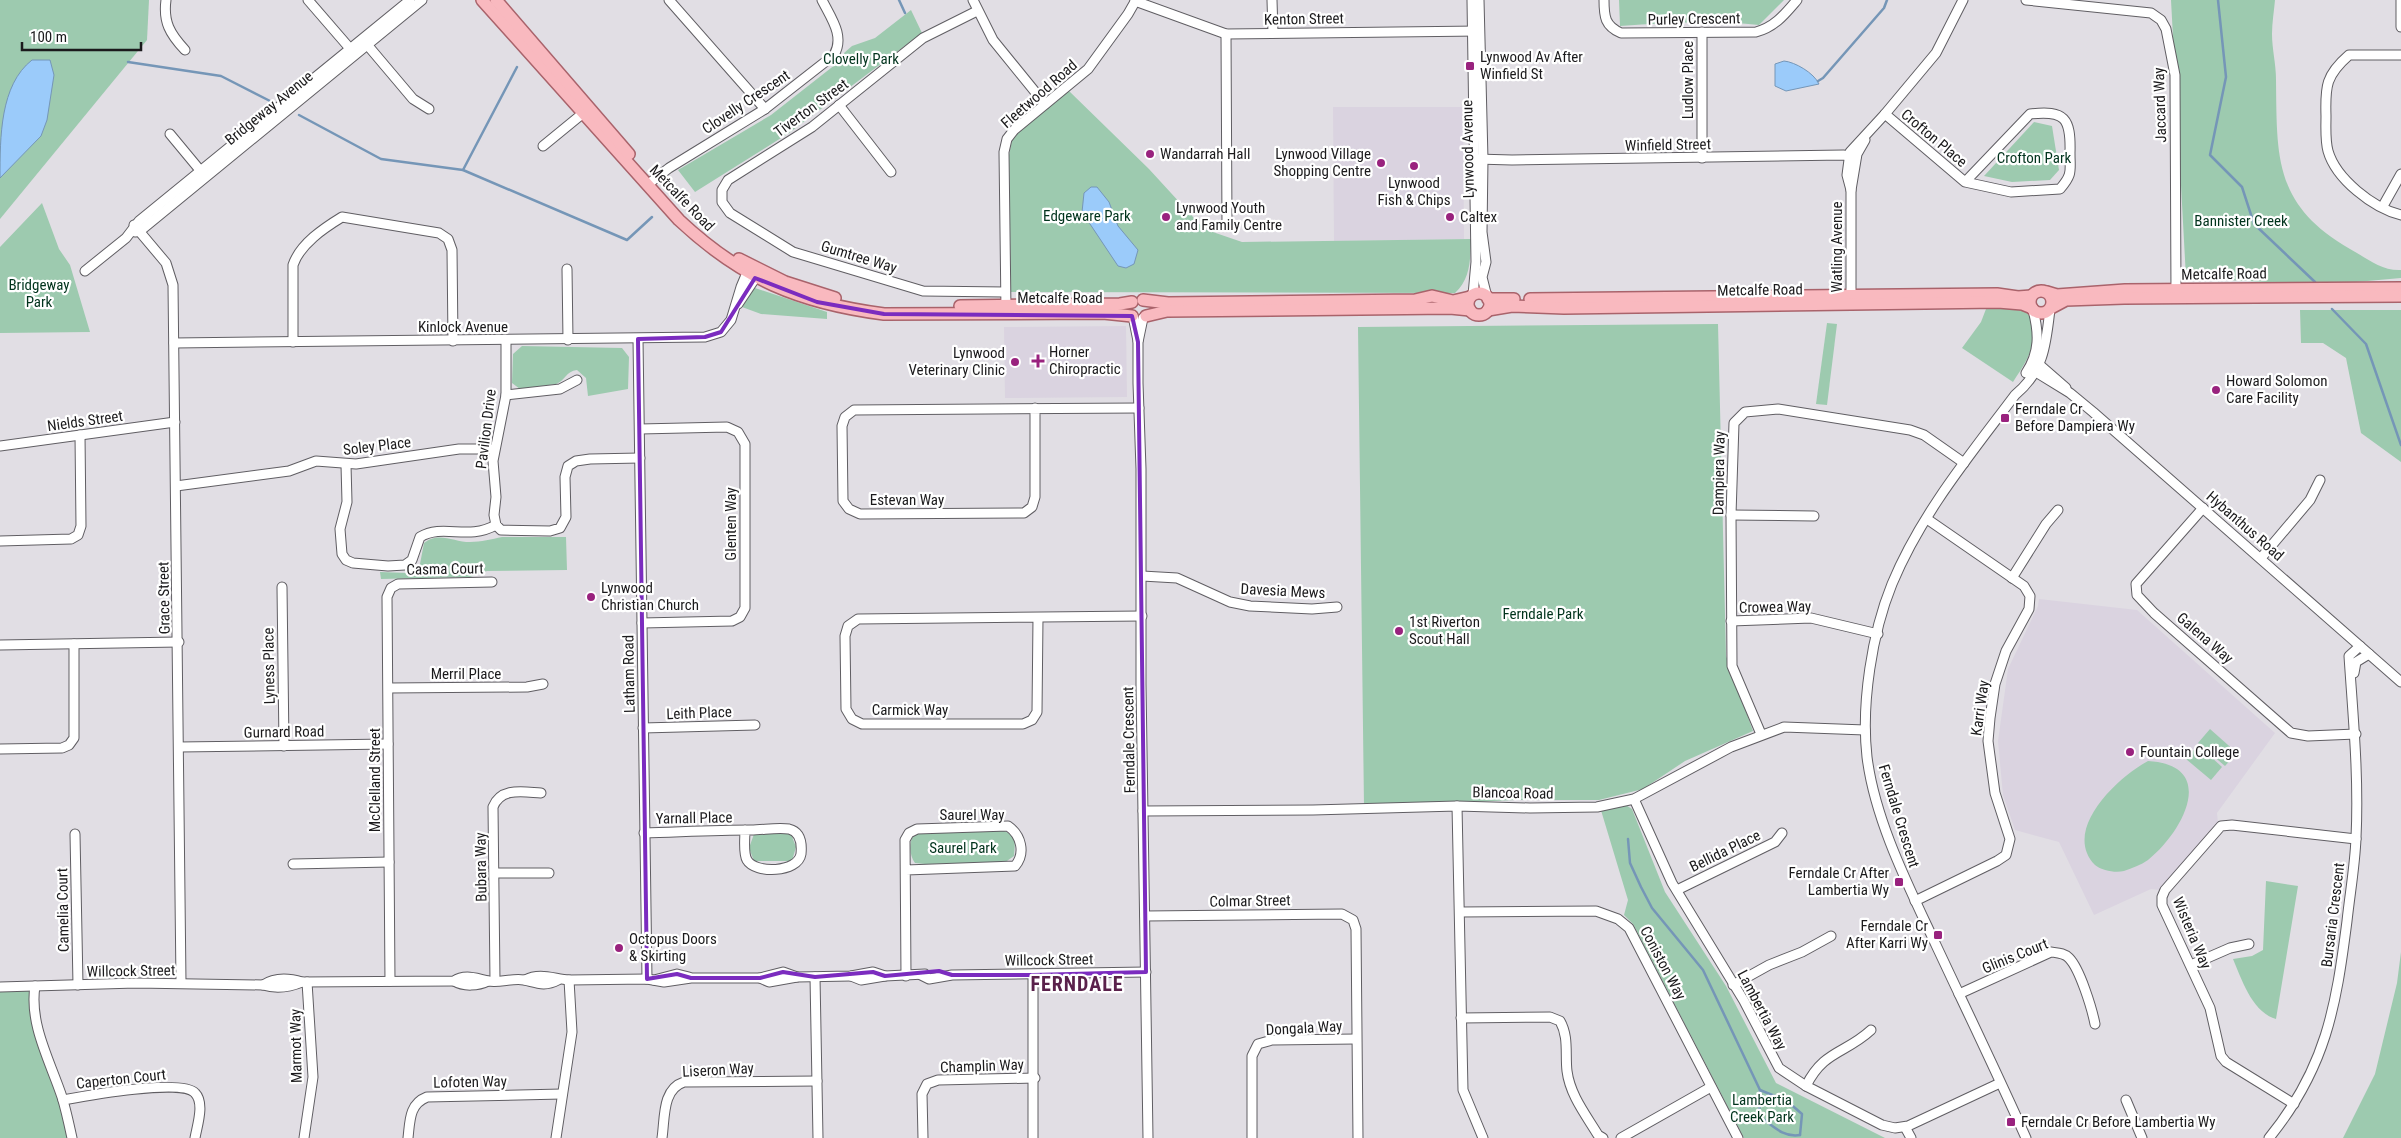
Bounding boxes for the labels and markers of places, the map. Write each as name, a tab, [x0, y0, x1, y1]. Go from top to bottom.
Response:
place label: Lynwood Av After Winfield St	[1480, 48, 1583, 83]
marker: Lynwood Av After Winfield St	[1464, 60, 1476, 72]
place label: Wandarrah Hall	[1160, 145, 1250, 163]
place label: Lynwood Village Shopping Centre	[1273, 145, 1371, 180]
marker: Wandarrah Hall	[1144, 148, 1156, 160]
marker: Lynwood Village Shopping Centre	[1375, 157, 1387, 169]
marker: Lynwood Fish & Chips	[1408, 160, 1420, 172]
place label: Lynwood Fish & Chips	[1377, 174, 1451, 209]
place label: Lynwood Youth and Family Centre	[1176, 199, 1282, 234]
place label: Caltex	[1460, 208, 1498, 226]
marker: Lynwood Youth and Family Centre	[1160, 211, 1172, 223]
marker: Caltex	[1444, 211, 1456, 223]
place label: Horner Chiropractic	[1049, 343, 1121, 378]
place label: Lynwood Veterinary Clinic	[909, 344, 1005, 379]
marker: Horner Chiropractic	[1031, 354, 1045, 368]
marker: Lynwood Veterinary Clinic	[1009, 356, 1021, 368]
place label: Howard Solomon Care Facility	[2226, 372, 2327, 407]
marker: Howard Solomon Care Facility	[2210, 384, 2222, 396]
place label: Ferndale Cr Before Dampiera Wy	[2015, 400, 2135, 435]
marker: Ferndale Cr Before Dampiera Wy	[1999, 412, 2011, 424]
place label: Lynwood Christian Church	[601, 579, 699, 614]
marker: Lynwood Christian Church	[585, 591, 597, 603]
place label: 1st Riverton Scout Hall	[1409, 613, 1480, 648]
marker: 1st Riverton Scout Hall	[1393, 625, 1405, 637]
place label: Fountain College	[2140, 743, 2239, 761]
marker: Fountain College	[2124, 746, 2136, 758]
place label: Ferndale Cr After Lambertia Wy	[1789, 864, 1889, 899]
marker: Ferndale Cr After Lambertia Wy	[1893, 876, 1905, 888]
place label: Ferndale Cr After Karri Wy	[1846, 917, 1928, 952]
marker: Ferndale Cr After Karri Wy	[1932, 929, 1944, 941]
place label: Octopus Doors & Skirting	[629, 930, 717, 965]
marker: Octopus Doors & Skirting	[613, 942, 625, 954]
place label: Ferndale Cr Before Lambertia Wy	[2021, 1113, 2216, 1131]
marker: Ferndale Cr Before Lambertia Wy	[2005, 1116, 2017, 1128]

